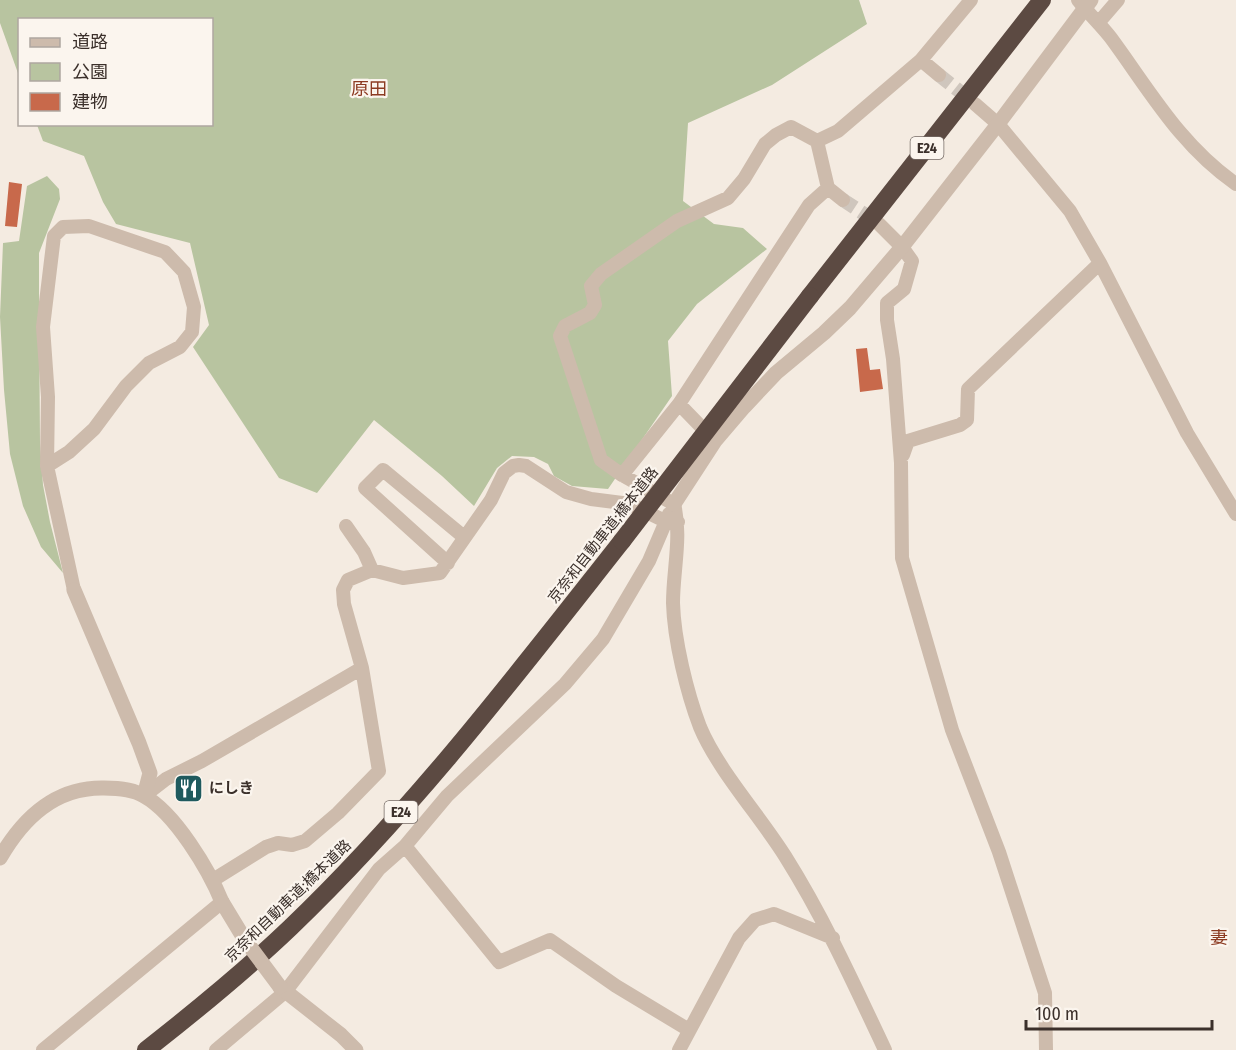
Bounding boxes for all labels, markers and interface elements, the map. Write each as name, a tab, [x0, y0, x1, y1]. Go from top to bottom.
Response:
legend	[18, 18, 213, 126]
text: 道路	[72, 31, 108, 53]
text: 公園	[72, 61, 108, 83]
district label: 原田	[351, 78, 387, 100]
text: 建物	[72, 91, 108, 113]
road number: E24	[910, 137, 944, 159]
street label: 京奈和自動車道;橋本道路	[544, 463, 662, 607]
restaurant icon: にしき	[172, 772, 204, 804]
place label: にしき	[209, 779, 254, 797]
road number: E24	[384, 801, 418, 823]
street label: 京奈和自動車道;橋本道路	[221, 836, 355, 966]
district label: 妻	[1210, 927, 1228, 949]
scale bar	[1026, 993, 1212, 1031]
text: 100 m	[1035, 1003, 1079, 1025]

